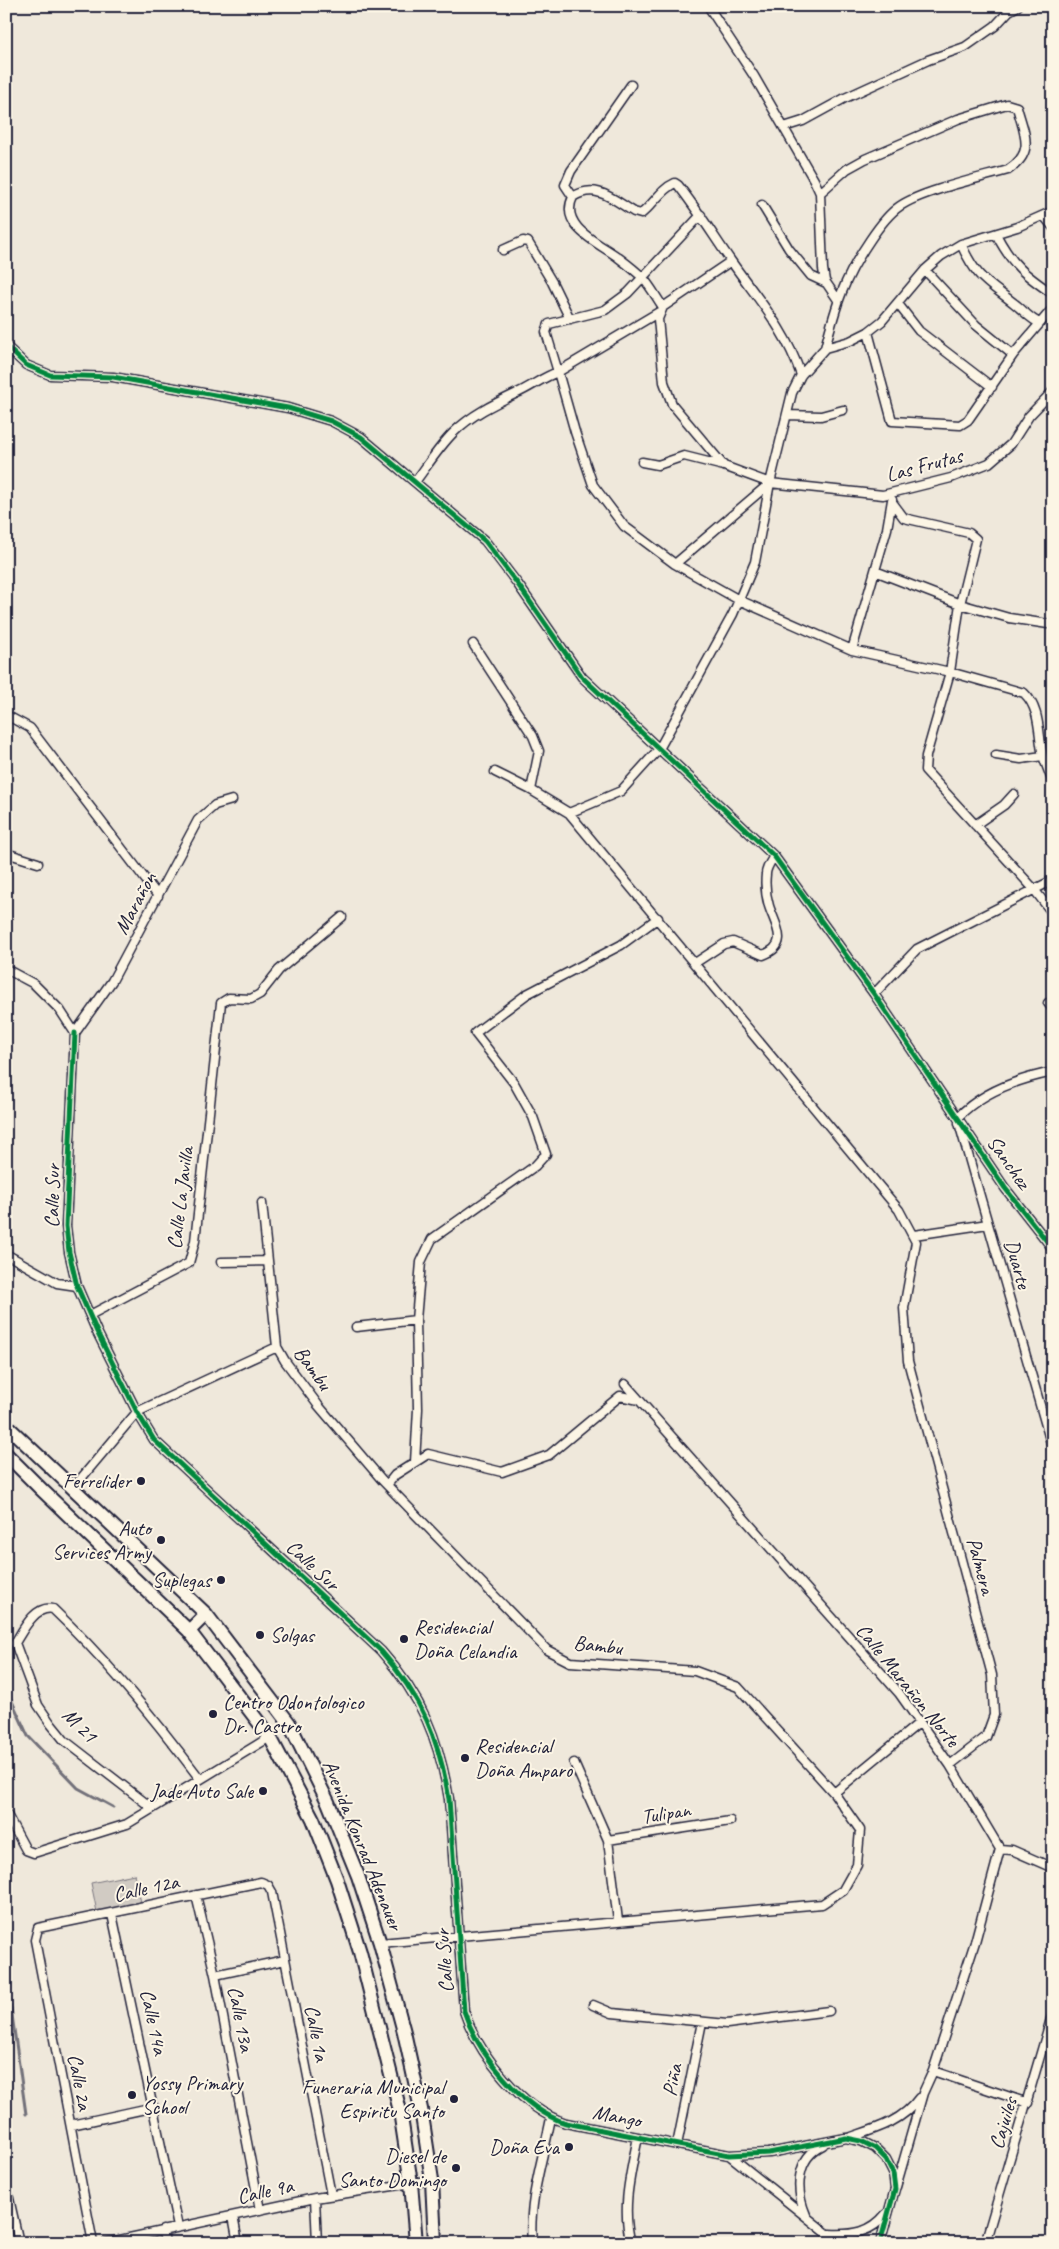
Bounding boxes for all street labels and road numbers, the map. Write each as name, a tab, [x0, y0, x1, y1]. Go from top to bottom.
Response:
street label: Las Frutas	[883, 442, 967, 488]
street label: Marañon	[108, 867, 162, 939]
street label: Sanchez	[981, 1130, 1038, 1196]
street label: Calle La Javilla	[161, 1143, 199, 1250]
street label: Calle Sur	[38, 1163, 66, 1228]
street label: Duarte	[999, 1237, 1038, 1293]
street label: Bambu	[288, 1341, 339, 1396]
street label: Calle Sur	[281, 1534, 346, 1597]
street label: Palmera	[961, 1535, 1002, 1599]
street label: Calle Marañon Norte	[850, 1618, 966, 1753]
street label: Bambu	[572, 1629, 625, 1661]
street label: M 21	[57, 1702, 104, 1749]
street label: Avenida Konrad Adenauer	[317, 1756, 410, 1935]
street label: Tulipan	[640, 1796, 694, 1830]
street label: Calle 12a	[111, 1868, 183, 1908]
street label: Calle Sur	[429, 1927, 459, 1994]
street label: Calle 13a	[222, 1984, 260, 2056]
street label: Calle 14a	[134, 1987, 174, 2059]
street label: Calle 1a	[299, 2003, 336, 2065]
street label: Calle 2a	[62, 2052, 99, 2114]
street label: Piña	[656, 2060, 688, 2098]
street label: Cajuiles	[983, 2092, 1024, 2152]
street label: Mango	[591, 2099, 646, 2134]
street label: Calle 9a	[235, 2172, 297, 2210]

